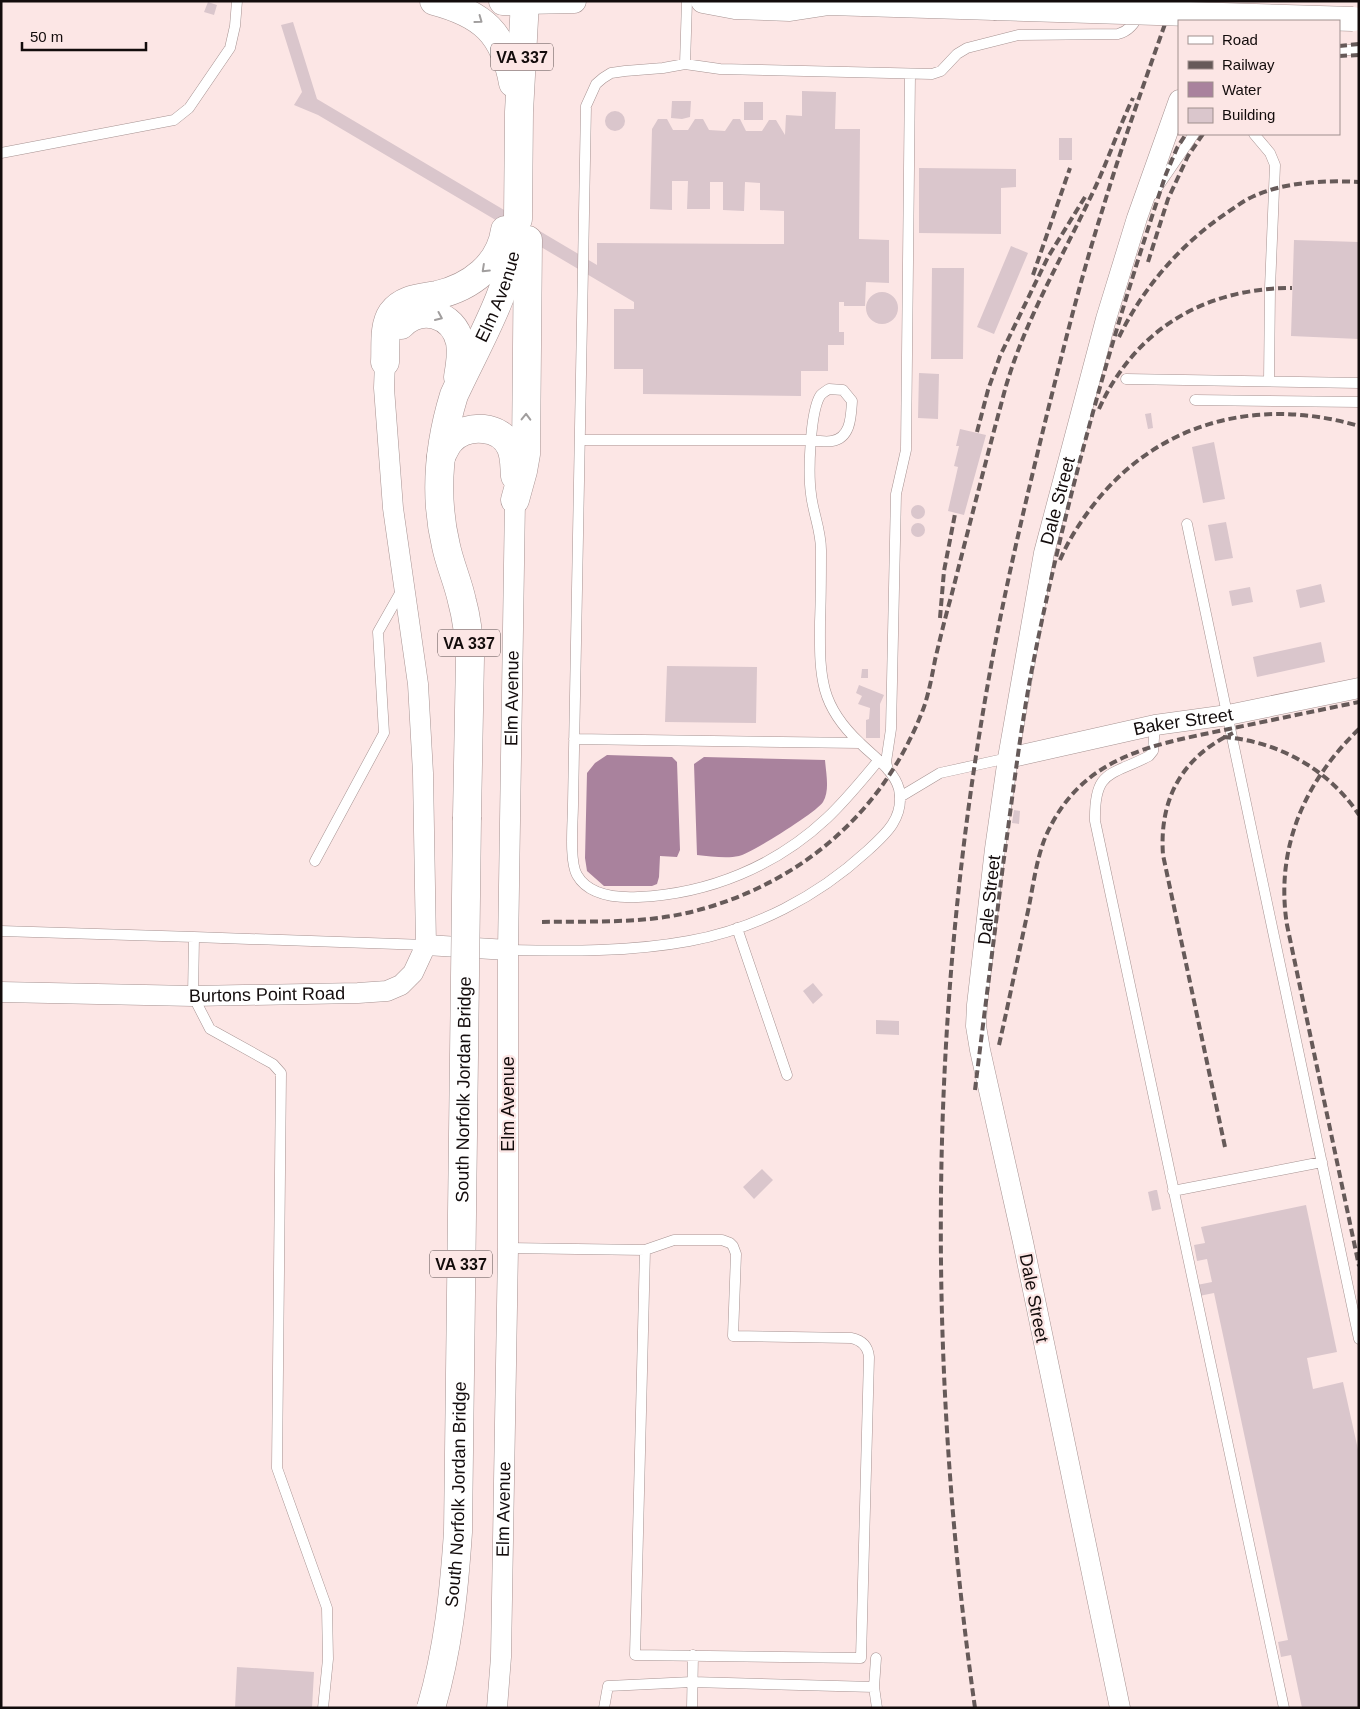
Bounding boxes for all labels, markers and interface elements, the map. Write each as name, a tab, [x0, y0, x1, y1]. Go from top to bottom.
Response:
one-way arrow	[473, 14, 483, 23]
scale bar	[22, 20, 146, 52]
legend	[1178, 20, 1340, 135]
text: 50 m	[30, 28, 63, 45]
text: Road	[1222, 31, 1258, 48]
road number: VA 337	[491, 44, 553, 70]
text: Railway	[1222, 56, 1275, 73]
text: Water	[1222, 81, 1261, 98]
text: Building	[1222, 106, 1275, 123]
street label: Elm Avenue	[471, 249, 524, 345]
one-way arrow	[482, 263, 491, 272]
one-way arrow	[434, 311, 443, 322]
one-way arrow	[521, 413, 531, 421]
street label: Dale Street	[1037, 455, 1079, 547]
road number: VA 337	[438, 630, 500, 656]
street label: Elm Avenue	[501, 650, 523, 746]
street label: Baker Street	[1132, 704, 1235, 740]
street label: Dale Street	[974, 854, 1004, 946]
street label: South Norfolk Jordan Bridge	[452, 976, 475, 1203]
street label: Burtons Point Road	[189, 983, 345, 1006]
street label: Elm Avenue	[498, 1056, 518, 1152]
road number: VA 337	[430, 1250, 492, 1278]
street label: Dale Street	[1016, 1252, 1052, 1344]
street label: South Norfolk Jordan Bridge	[441, 1381, 470, 1608]
street label: Elm Avenue	[493, 1461, 514, 1557]

